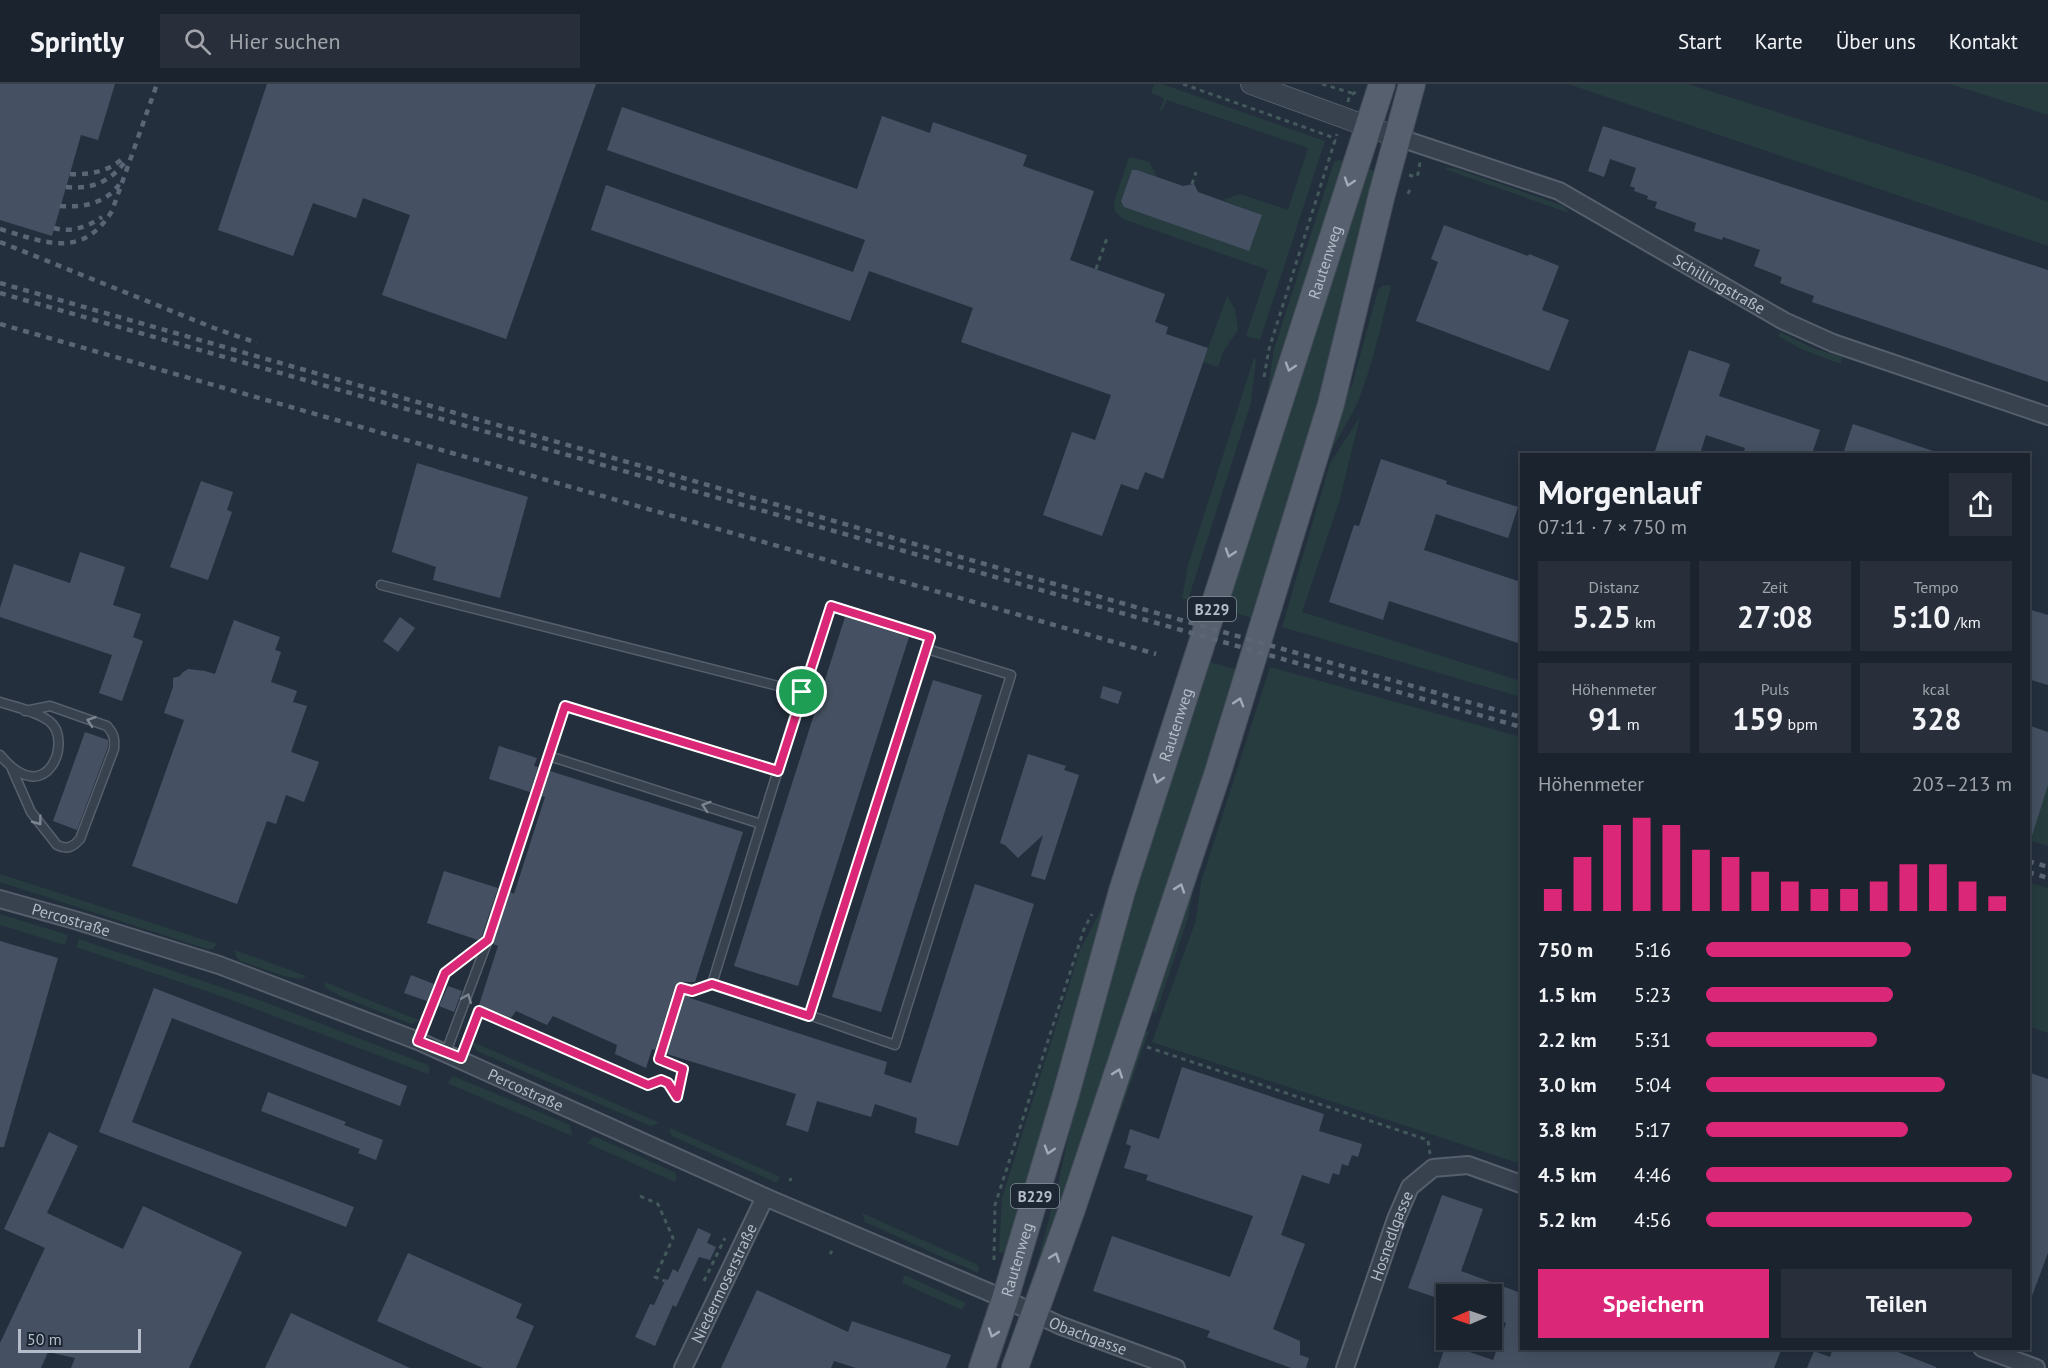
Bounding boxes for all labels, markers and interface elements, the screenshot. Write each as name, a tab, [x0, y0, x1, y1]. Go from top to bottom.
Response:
search box	[160, 14, 580, 68]
text: Sprintly	[30, 23, 124, 60]
icon: search	[181, 25, 214, 58]
text: Hier suchen	[229, 27, 340, 55]
text: Start	[1678, 28, 1722, 55]
text: Karte	[1755, 28, 1803, 55]
text: Über uns	[1836, 28, 1916, 55]
text: Kontakt	[1949, 28, 2018, 55]
one-way arrow	[1344, 176, 1356, 187]
street label: Rautenweg	[1303, 223, 1346, 301]
street label: Schillingstraße	[1670, 249, 1769, 318]
one-way arrow	[1285, 361, 1297, 372]
text: Morgenlauf	[1538, 470, 1701, 513]
button: share	[1949, 473, 2012, 536]
text: 07:11 · 7 × 750 m	[1538, 514, 1687, 540]
one-way arrow	[1225, 547, 1237, 558]
text: Distanz	[1589, 577, 1639, 597]
text: Zeit	[1762, 577, 1788, 597]
text: Tempo	[1913, 577, 1959, 597]
road number: B229	[1188, 597, 1236, 621]
text: 5.25	[1572, 597, 1631, 636]
text: 27:08	[1737, 597, 1813, 636]
text: 5:10	[1891, 597, 1950, 636]
text: km	[1631, 612, 1656, 632]
text: /km	[1950, 612, 1981, 632]
pin	[776, 666, 827, 717]
icon: arrive	[785, 675, 818, 708]
text: Höhenmeter	[1572, 679, 1656, 699]
text: Puls	[1761, 679, 1789, 699]
text: kcal	[1922, 679, 1950, 699]
street label: Rautenweg	[1154, 685, 1197, 764]
one-way arrow	[1232, 697, 1244, 708]
text: 91	[1588, 699, 1622, 738]
text: 159	[1732, 699, 1783, 738]
text: 328	[1910, 699, 1962, 738]
text: m	[1622, 714, 1640, 734]
text: bpm	[1783, 714, 1818, 734]
one-way arrow	[86, 715, 97, 728]
text: Höhenmeter	[1538, 771, 1644, 797]
text: 203–213 m	[1912, 771, 2012, 797]
one-way arrow	[1153, 773, 1165, 784]
one-way arrow	[701, 801, 712, 813]
one-way arrow	[31, 815, 42, 826]
one-way arrow	[1173, 883, 1185, 894]
street label: Percostraße	[30, 899, 113, 940]
text: 750 m	[1538, 937, 1593, 963]
text: 5:16	[1634, 937, 1671, 963]
text: 1.5 km	[1538, 982, 1597, 1008]
text: 5:23	[1634, 982, 1671, 1008]
one-way arrow	[460, 993, 473, 1003]
text: 2.2 km	[1538, 1027, 1597, 1053]
text: 5:31	[1634, 1027, 1671, 1053]
street label: Percostraße	[485, 1064, 567, 1115]
one-way arrow	[1111, 1068, 1123, 1079]
text: 3.0 km	[1538, 1072, 1597, 1098]
text: 5:04	[1634, 1072, 1671, 1098]
text: 3.8 km	[1538, 1117, 1597, 1143]
text: 5:17	[1634, 1117, 1671, 1143]
one-way arrow	[1044, 1144, 1056, 1155]
text: 4.5 km	[1538, 1162, 1597, 1188]
text: 4:46	[1634, 1162, 1671, 1188]
road number: B229	[1011, 1184, 1059, 1208]
street label: Hosnedlgasse	[1366, 1188, 1417, 1283]
text: 5.2 km	[1538, 1207, 1597, 1233]
text: 4:56	[1634, 1207, 1671, 1233]
street label: Niedermoserstraße	[686, 1220, 761, 1346]
street label: Rautenweg	[996, 1220, 1037, 1299]
one-way arrow	[1048, 1253, 1060, 1264]
button: Speichern	[1538, 1269, 1769, 1338]
button: Teilen	[1781, 1269, 2012, 1338]
north arrow	[1436, 1284, 1502, 1350]
map controls	[1436, 1284, 1502, 1350]
street label: Obachgasse	[1046, 1312, 1130, 1359]
scale bar	[18, 1326, 141, 1354]
one-way arrow	[988, 1327, 1000, 1338]
text: 50 m	[27, 1329, 62, 1349]

